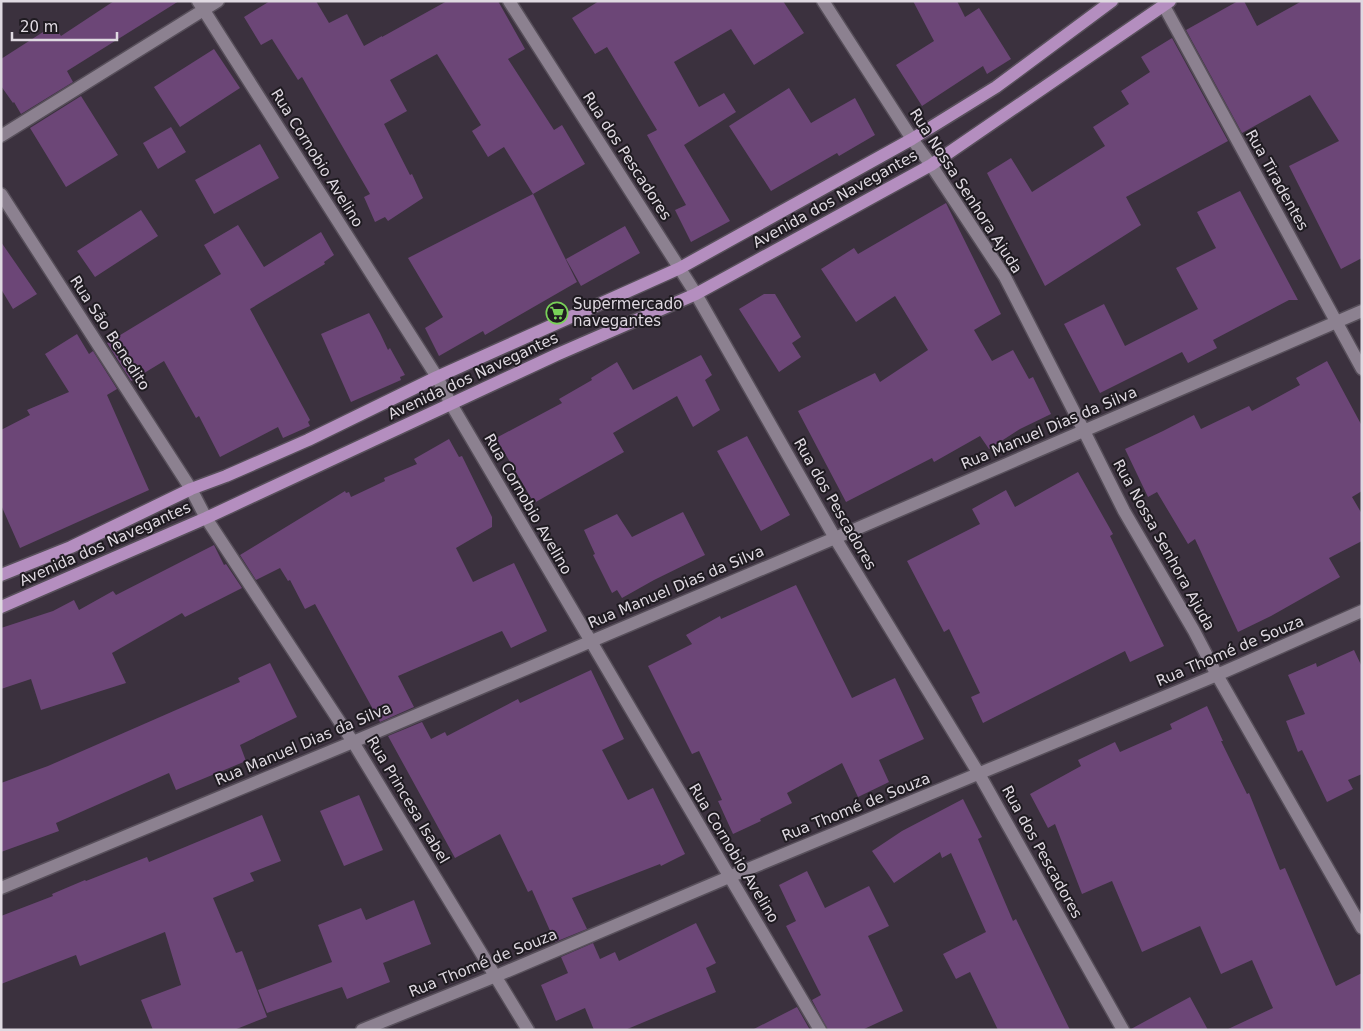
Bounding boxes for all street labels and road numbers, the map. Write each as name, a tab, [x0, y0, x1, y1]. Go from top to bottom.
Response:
street label: Rua Cornobio Avelino	[267, 86, 367, 230]
street label: Rua dos Pescadores	[579, 89, 675, 224]
street label: Rua Nossa Senhora Ajuda	[906, 105, 1026, 277]
street label: Rua Tiradentes	[1242, 126, 1312, 234]
street label: Avenida dos Navegantes	[749, 146, 921, 252]
street label: Rua São Benedito	[66, 272, 154, 394]
street label: Avenida dos Navegantes	[385, 329, 561, 423]
street label: Rua Manuel Dias da Silva	[958, 383, 1140, 473]
street label: Rua Cornobio Avelino	[480, 430, 576, 578]
street label: Rua dos Pescadores	[790, 435, 880, 573]
street label: Rua Nossa Senhora Ajuda	[1109, 456, 1219, 634]
street label: Avenida dos Navegantes	[17, 498, 194, 590]
street label: Rua Manuel Dias da Silva	[585, 542, 767, 632]
street label: Rua Thomé de Souza	[1154, 612, 1306, 690]
street label: Rua Manuel Dias da Silva	[212, 699, 394, 789]
street label: Rua Princesa Isabel	[363, 733, 453, 867]
street label: Rua Thomé de Souza	[779, 769, 933, 845]
street label: Rua Cornobio Avelino	[685, 780, 783, 926]
street label: Rua dos Pescadores	[998, 782, 1086, 922]
street label: Rua Thomé de Souza	[406, 925, 560, 1001]

